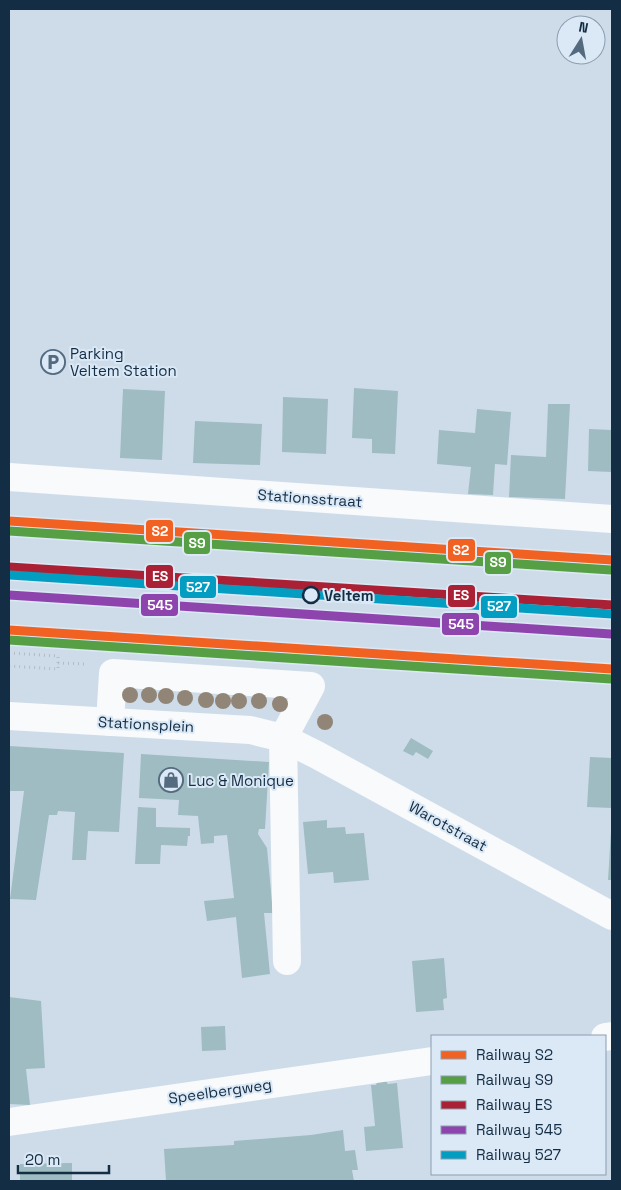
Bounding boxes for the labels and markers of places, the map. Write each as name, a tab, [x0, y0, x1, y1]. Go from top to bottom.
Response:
place label: Parking Veltem Station	[70, 344, 177, 380]
parking icon: Parking Veltem Station	[40, 349, 66, 375]
marker: Veltem	[302, 586, 320, 604]
place label: Veltem	[324, 586, 374, 605]
shop icon: Luc & Monique	[158, 767, 184, 793]
place label: Luc & Monique	[188, 771, 294, 790]

